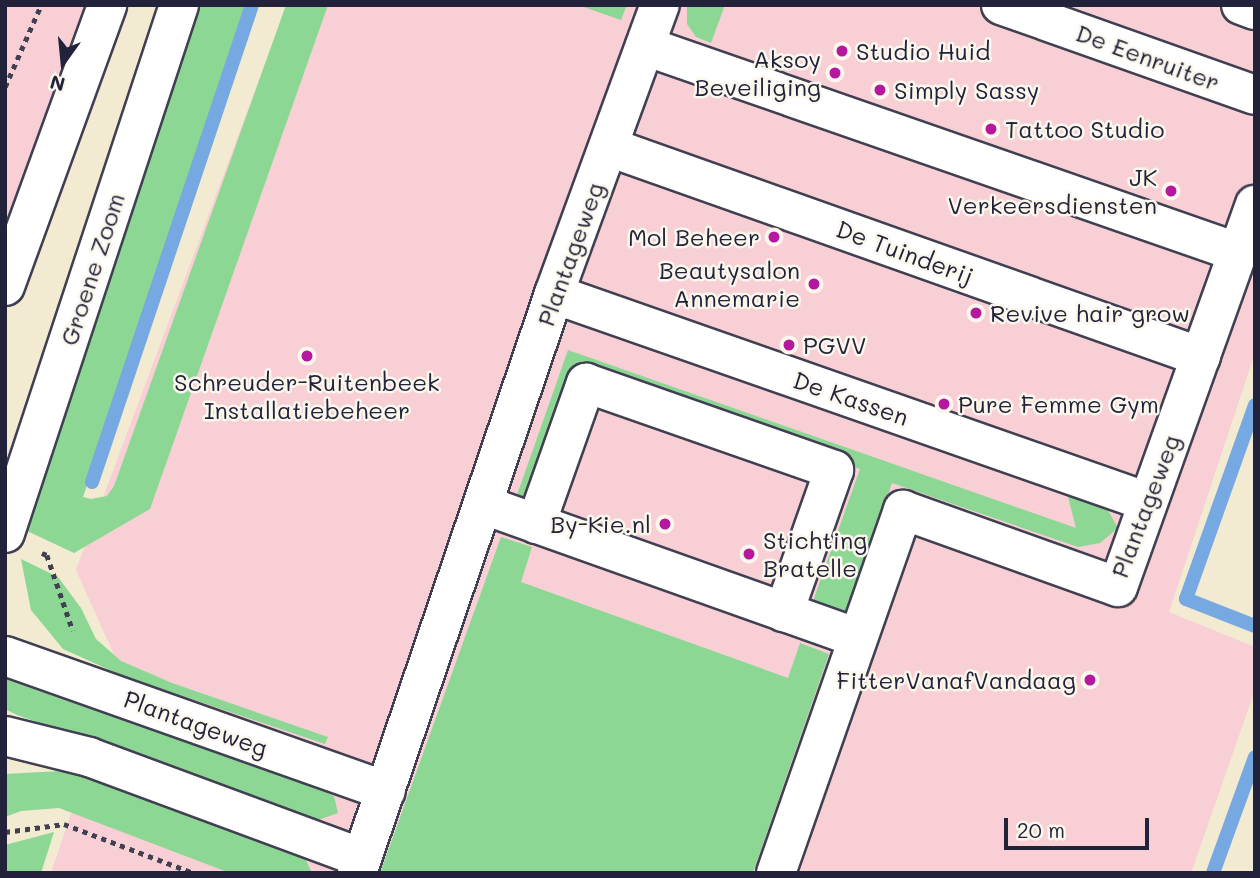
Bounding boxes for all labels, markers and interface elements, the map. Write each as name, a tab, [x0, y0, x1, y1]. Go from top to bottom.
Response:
street label: De Eenruiter	[1072, 18, 1224, 96]
north arrow	[28, 28, 98, 98]
place label: Studio Huid	[856, 37, 990, 65]
marker: Studio Huid	[834, 43, 850, 59]
place label: Aksoy Beveiliging	[694, 45, 821, 101]
marker: Aksoy Beveiliging	[827, 65, 843, 81]
text: N	[47, 70, 68, 98]
place label: Simply Sassy	[894, 76, 1039, 104]
marker: Simply Sassy	[872, 82, 888, 98]
place label: Tattoo Studio	[1005, 115, 1165, 143]
marker: Tattoo Studio	[983, 121, 999, 137]
place label: JK Verkeersdiensten	[947, 163, 1157, 219]
street label: Plantageweg	[531, 178, 609, 330]
marker: JK Verkeersdiensten	[1163, 183, 1179, 199]
street label: Groene Zoom	[54, 189, 130, 349]
street label: De Tuinderij	[833, 214, 977, 290]
place label: Mol Beheer	[628, 223, 760, 251]
marker: Mol Beheer	[766, 229, 782, 245]
place label: Beautysalon Annemarie	[659, 256, 800, 312]
marker: Beautysalon Annemarie	[806, 276, 822, 292]
place label: Revive hair grow	[990, 299, 1190, 327]
marker: Revive hair grow	[968, 305, 984, 321]
place label: PGVV	[803, 331, 866, 359]
marker: PGVV	[781, 337, 797, 353]
marker: Schreuder-Ruitenbeek Installatiebeheer	[299, 348, 315, 364]
street label: De Kassen	[790, 365, 912, 431]
place label: Schreuder-Ruitenbeek Installatiebeheer	[174, 368, 440, 424]
place label: Pure Femme Gym	[958, 390, 1159, 418]
marker: Pure Femme Gym	[936, 396, 952, 412]
street label: Plantageweg	[1105, 431, 1185, 581]
place label: By-Kie.nl	[550, 510, 651, 538]
marker: By-Kie.nl	[657, 516, 673, 532]
place label: Stichting Bratelle	[763, 526, 867, 582]
marker: Stichting Bratelle	[741, 546, 757, 562]
place label: FitterVanafVandaag	[837, 666, 1076, 694]
marker: FitterVanafVandaag	[1082, 672, 1098, 688]
street label: Plantageweg	[120, 684, 272, 762]
scale bar	[1008, 804, 1153, 848]
text: 20 m	[1017, 816, 1065, 843]

